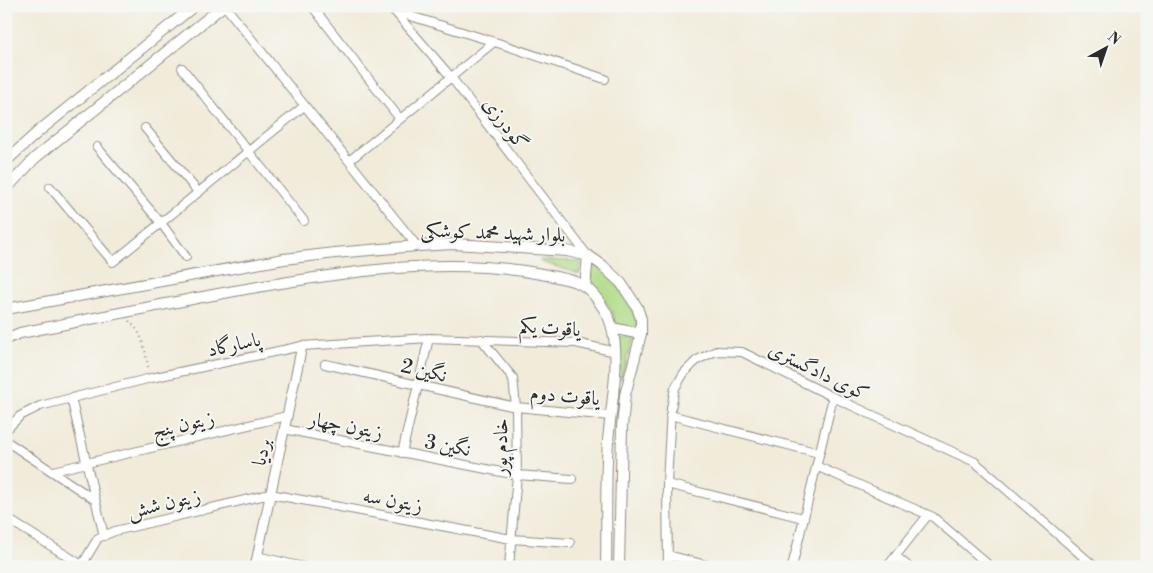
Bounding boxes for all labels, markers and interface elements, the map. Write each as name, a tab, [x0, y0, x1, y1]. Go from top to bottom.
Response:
north arrow	[1080, 22, 1130, 72]
text: N	[1104, 28, 1124, 49]
street label: گودرزی	[477, 92, 533, 156]
street label: بلوار شهید محمد کوشکی	[420, 218, 566, 249]
street label: یاقوت یکم	[518, 314, 583, 348]
street label: پاسارگاد	[205, 326, 265, 364]
street label: کوی دادگستری	[764, 337, 873, 407]
street label: نگین 2	[398, 352, 450, 389]
street label: یاقوت دوم	[529, 381, 602, 416]
street label: زیتون پنج	[150, 406, 218, 449]
street label: زیتون چهار	[305, 407, 385, 446]
street label: خادم پور	[488, 418, 518, 478]
street label: نگین 3	[423, 428, 473, 463]
street label: بردیا	[247, 436, 278, 468]
street label: زیتون شش	[125, 484, 203, 525]
street label: زیتون سه	[361, 484, 425, 519]

